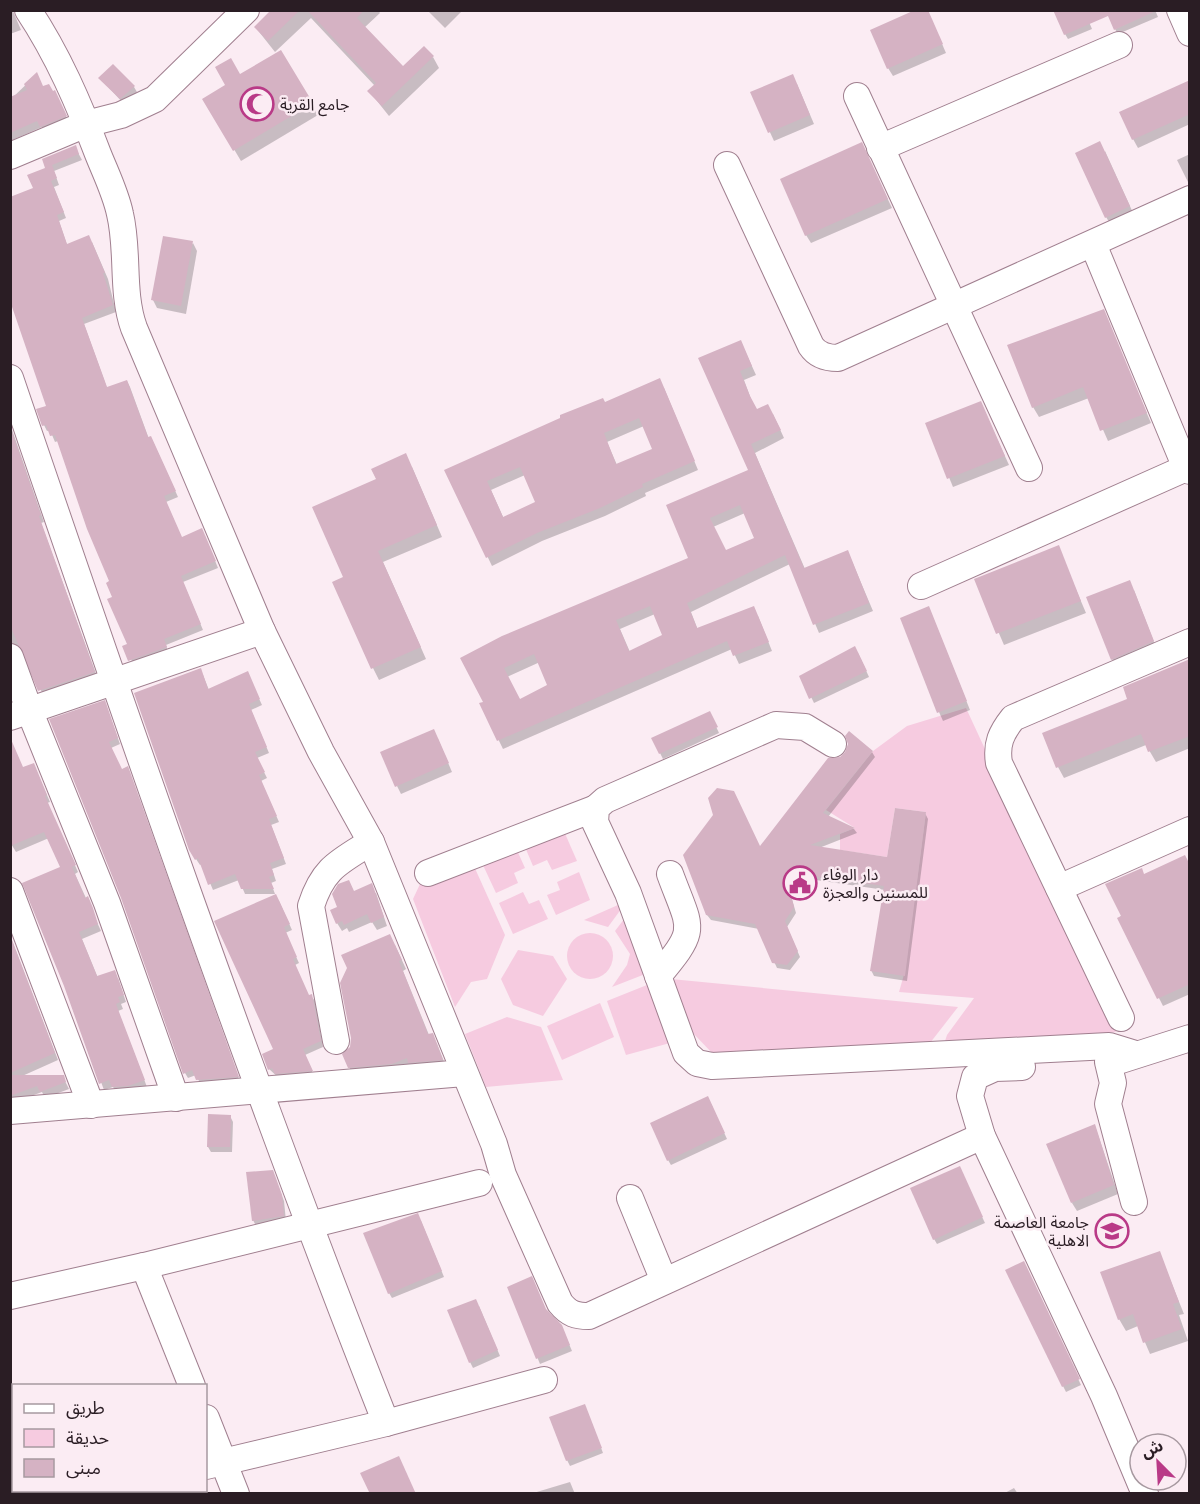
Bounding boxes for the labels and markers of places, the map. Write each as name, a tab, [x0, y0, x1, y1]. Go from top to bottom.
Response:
mosque icon: جامع القرية	[239, 86, 275, 122]
place label: جامع القرية	[280, 95, 349, 117]
public building icon: دار الوفاء للمسنين والعجزة	[782, 865, 818, 901]
place label: دار الوفاء للمسنين والعجزة	[823, 865, 928, 902]
place label: جامعة العاصمة الاهلية	[994, 1213, 1089, 1250]
school or university icon: جامعة العاصمة الاهلية	[1094, 1213, 1130, 1249]

